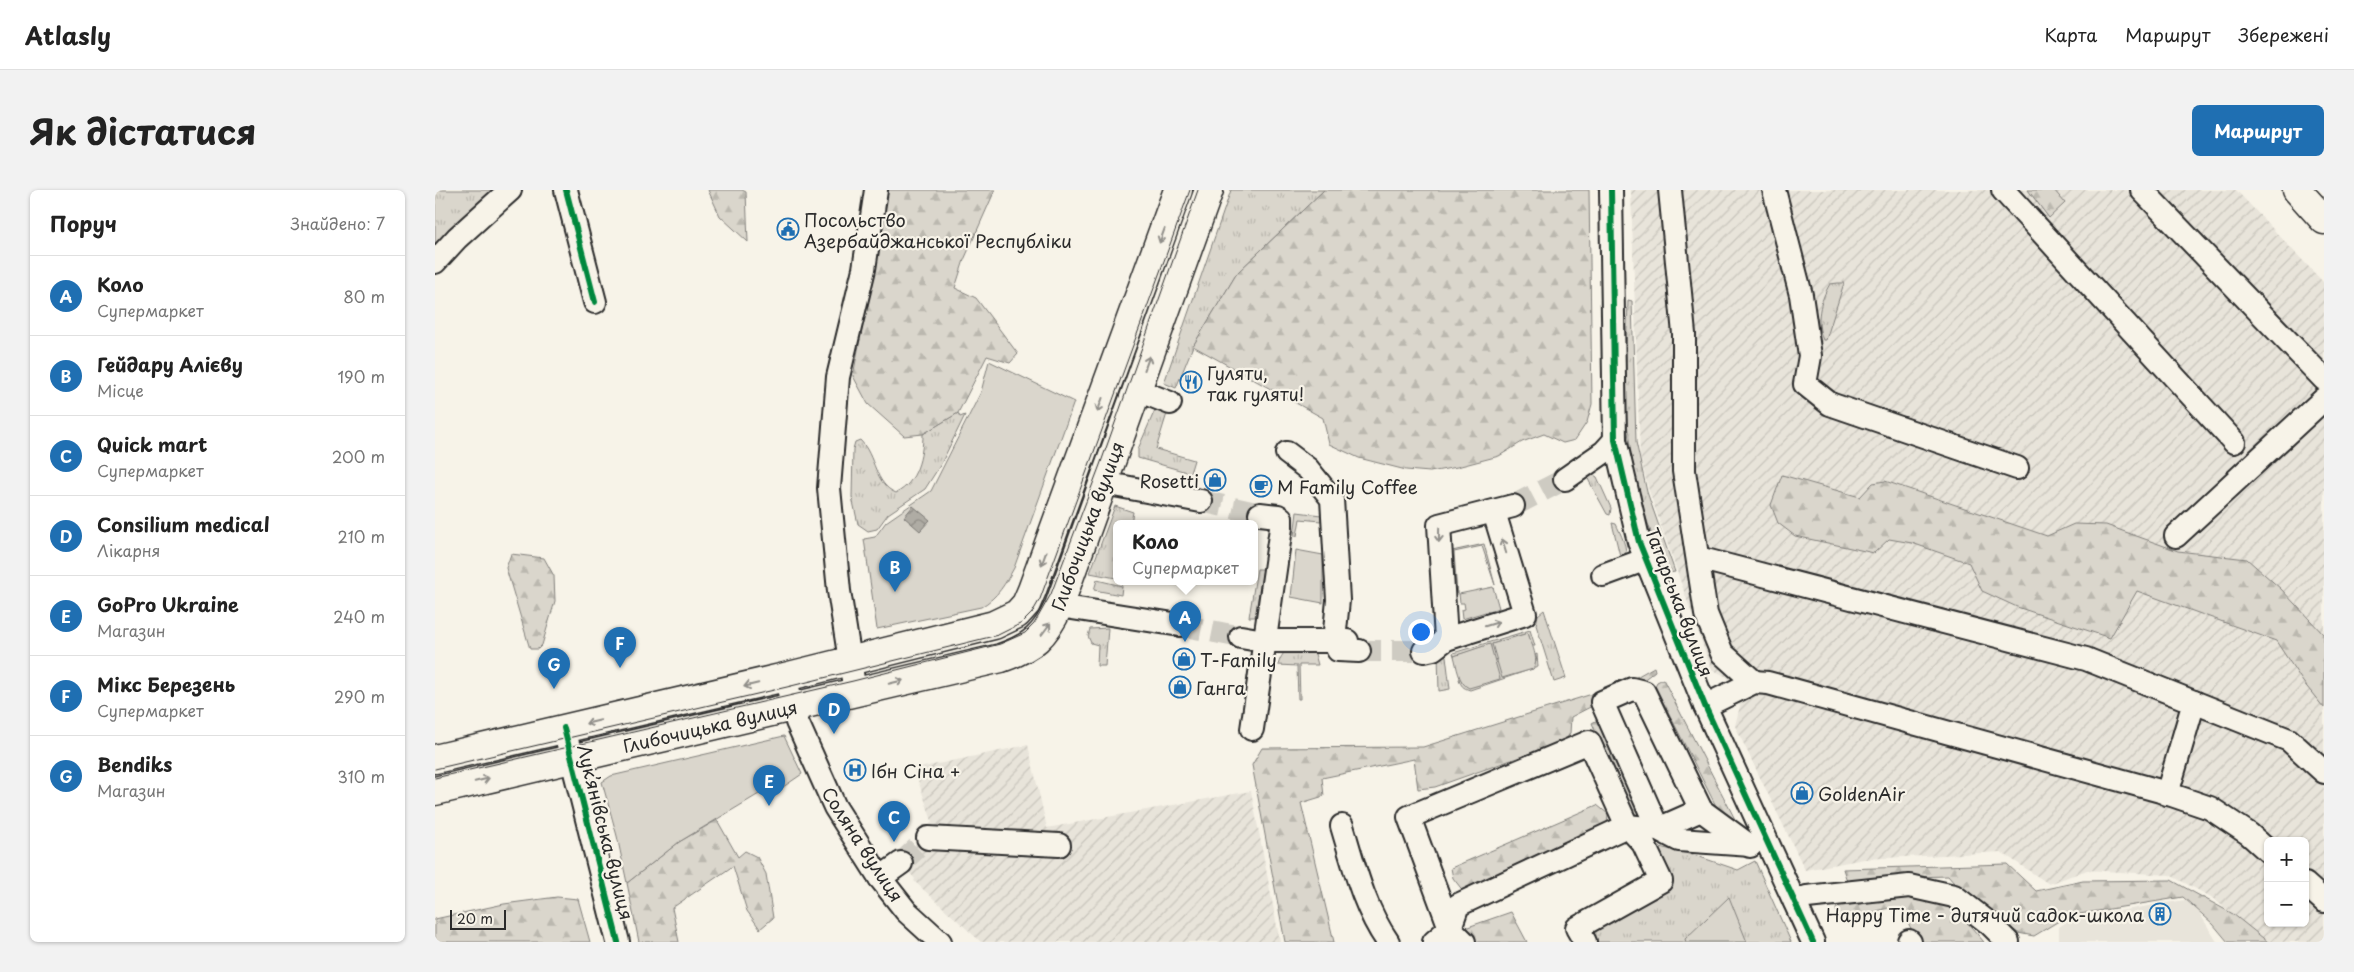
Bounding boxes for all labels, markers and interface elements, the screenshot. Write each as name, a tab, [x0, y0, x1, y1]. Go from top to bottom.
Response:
text: Atlasly	[25, 17, 111, 53]
text: Карта	[2044, 21, 2097, 48]
text: Маршрут	[2125, 21, 2210, 48]
text: Збережені	[2238, 21, 2329, 48]
text: Як дістатися	[30, 104, 256, 157]
button: Маршрут	[2192, 105, 2324, 156]
place label: Посольство Азербайджанської Республіки	[804, 206, 1072, 254]
text: Поруч	[50, 207, 117, 239]
text: Знайдено: 7	[290, 211, 385, 235]
public building icon: Посольство Азербайджанської Республіки	[776, 217, 800, 241]
one-way arrow	[1157, 228, 1166, 243]
text: Коло	[97, 270, 143, 298]
text: A	[60, 284, 72, 308]
text: 80 m	[343, 284, 385, 308]
text: Супермаркет	[97, 298, 204, 322]
text: Гейдару Алієву	[97, 350, 243, 378]
one-way arrow	[1143, 356, 1152, 371]
place label: Гуляти, так гуляти!	[1207, 359, 1304, 407]
text: B	[61, 364, 71, 388]
text: 190 m	[337, 364, 385, 388]
restaurant icon: Гуляти, так гуляти!	[1179, 370, 1203, 394]
text: Місце	[97, 378, 144, 402]
one-way arrow	[1095, 397, 1104, 412]
text: Quick mart	[97, 430, 207, 458]
street label: Глибочицька вулиця	[1044, 438, 1130, 614]
text: C	[60, 444, 72, 468]
text: 200 m	[332, 444, 385, 468]
text: Супермаркет	[97, 458, 204, 482]
place label: Rosetti	[1139, 467, 1199, 494]
shop icon: Rosetti	[1203, 468, 1227, 492]
place label: M Family Coffee	[1277, 473, 1418, 500]
cafe icon: M Family Coffee	[1249, 474, 1273, 498]
text: Consilium medical	[97, 510, 269, 538]
popup	[1113, 520, 1258, 585]
text: D	[60, 524, 72, 548]
text: 210 m	[337, 524, 385, 548]
street label: Татарська вулиця	[1639, 524, 1721, 680]
one-way arrow	[1434, 526, 1444, 543]
text: Коло	[1132, 527, 1179, 555]
text: Лікарня	[97, 538, 160, 562]
one-way arrow	[1499, 539, 1509, 555]
one-way arrow	[1039, 549, 1048, 565]
pin: B	[879, 551, 911, 592]
text: Супермаркет	[1132, 555, 1239, 579]
text: GoPro Ukraine	[97, 590, 239, 618]
pin: A	[1169, 601, 1201, 642]
text: E	[61, 604, 71, 628]
text: 240 m	[333, 604, 385, 628]
text: Магазин	[97, 618, 166, 642]
your location	[1408, 619, 1434, 645]
one-way arrow	[1484, 619, 1500, 629]
one-way arrow	[1041, 622, 1051, 636]
pin: F	[604, 627, 636, 668]
place label: T-Family	[1200, 646, 1277, 673]
shop icon: T-Family	[1172, 647, 1196, 671]
pin: G	[538, 648, 570, 689]
text: Мікс Березень	[97, 670, 235, 698]
place label: Ганга	[1196, 674, 1246, 701]
shop icon: Ганга	[1168, 675, 1192, 699]
one-way arrow	[888, 677, 904, 686]
one-way arrow	[744, 681, 760, 690]
text: F	[61, 684, 71, 708]
text: 290 m	[334, 684, 385, 708]
street label: Глибочицька вулиця	[620, 693, 800, 759]
pin: D	[818, 693, 850, 734]
text: Супермаркет	[97, 698, 204, 722]
one-way arrow	[586, 718, 602, 727]
street label: Лукʼянівська вулиця	[571, 741, 641, 923]
text: Bendiks	[97, 750, 172, 778]
place label: Ібн Сіна +	[871, 757, 961, 784]
hospital icon: Ібн Сіна +	[843, 758, 867, 782]
text: G	[59, 764, 73, 788]
text: 310 m	[337, 764, 385, 788]
pin: E	[753, 765, 785, 806]
one-way arrow	[474, 775, 490, 784]
text: Магазин	[97, 778, 166, 802]
place label: GoldenAir	[1818, 780, 1906, 807]
street label: Соляна вулиця	[816, 781, 910, 907]
shop icon: GoldenAir	[1790, 781, 1814, 805]
pin: C	[878, 801, 910, 842]
map controls	[2264, 837, 2309, 927]
button: +	[2264, 837, 2309, 882]
button: −	[2264, 882, 2309, 927]
place label: Happy Time - дитячий садок-школа	[1826, 901, 2145, 928]
building icon: Happy Time - дитячий садок-школа	[2148, 902, 2172, 926]
scale bar	[450, 907, 506, 930]
text: 20 m	[457, 908, 493, 929]

